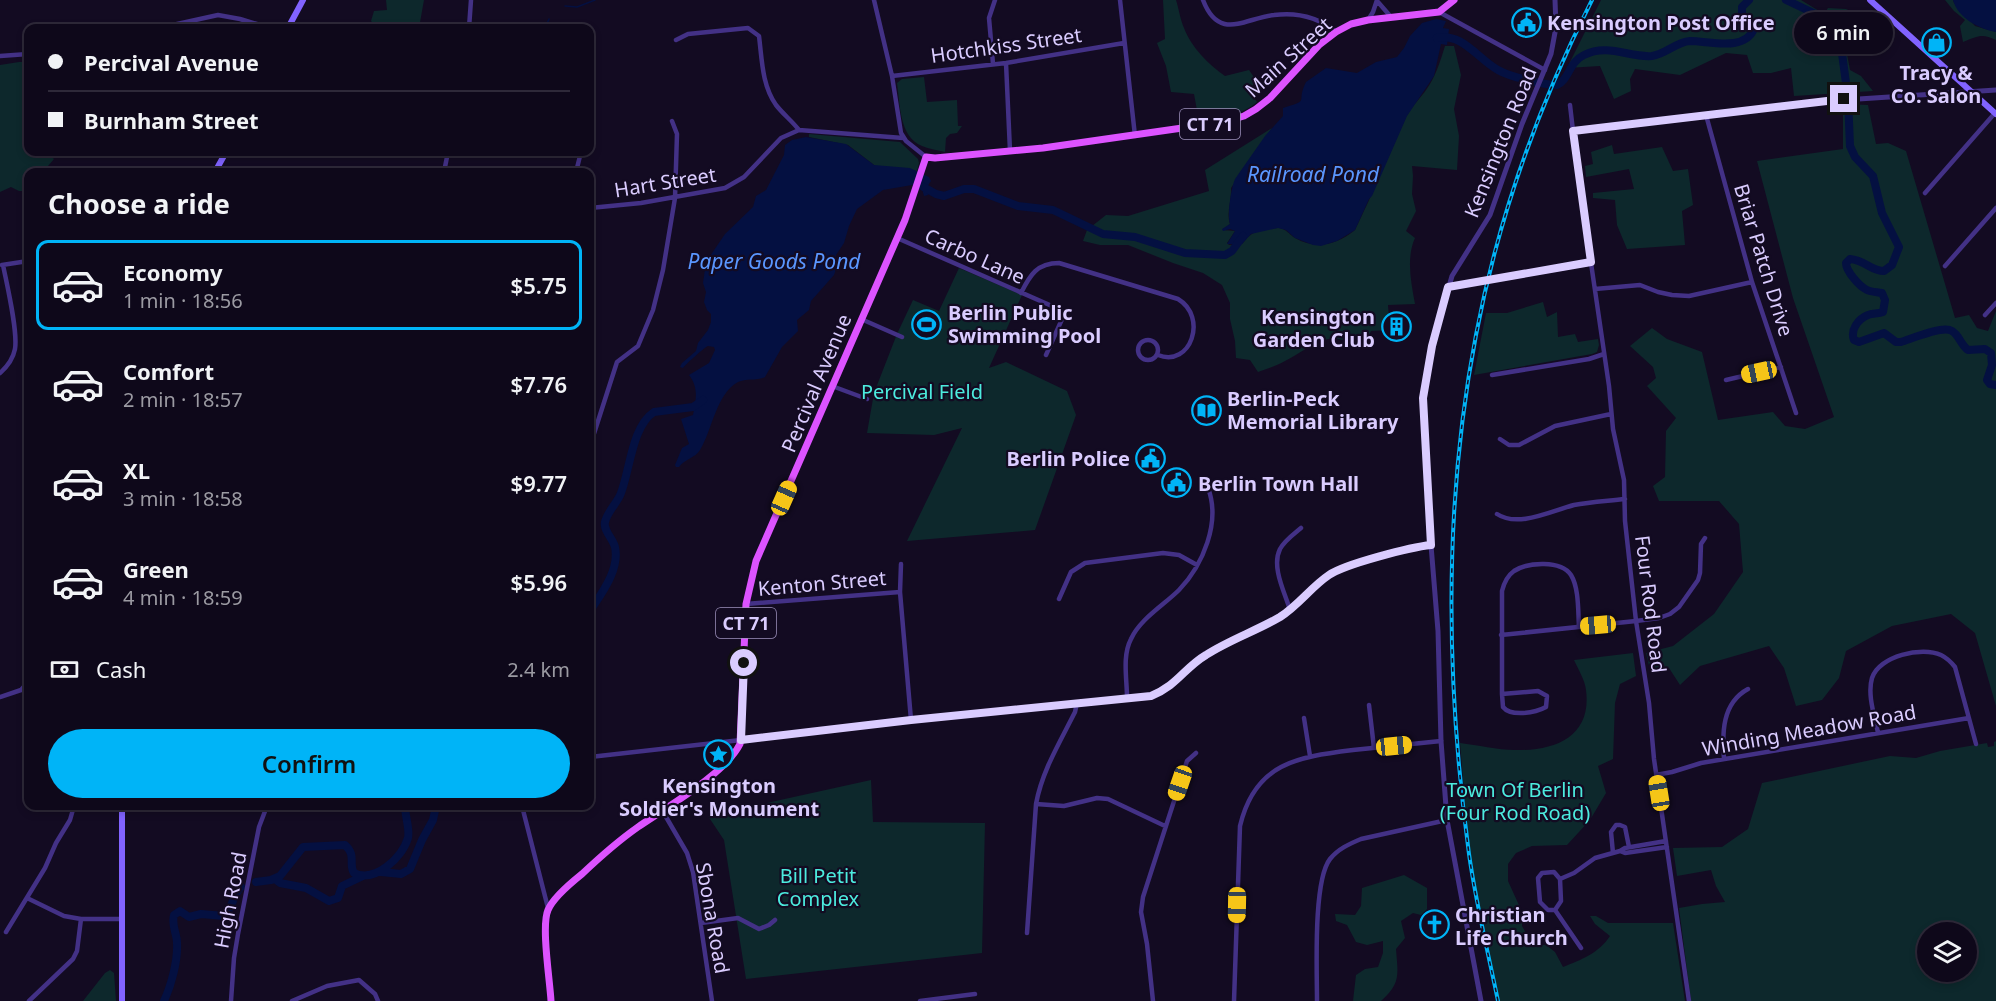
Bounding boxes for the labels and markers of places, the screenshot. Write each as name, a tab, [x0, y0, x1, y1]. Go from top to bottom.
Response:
public building icon: Kensington Post Office	[1510, 6, 1542, 38]
place label: Kensington Post Office	[1547, 9, 1775, 36]
shop icon: Tracy & Co. Salon	[1920, 26, 1952, 58]
place label: Tracy & Co. Salon	[1891, 59, 1981, 109]
place label: Berlin Public Swimming Pool	[948, 299, 1101, 349]
place label: Kensington Garden Club	[1253, 303, 1375, 353]
sports icon: Berlin Public Swimming Pool	[911, 308, 943, 340]
building icon: Kensington Garden Club	[1380, 311, 1412, 343]
place label: Berlin-Peck Memorial Library	[1227, 385, 1399, 435]
library icon: Berlin-Peck Memorial Library	[1190, 394, 1222, 426]
public building icon: Berlin Police	[1135, 442, 1167, 474]
place label: Berlin Police	[1007, 445, 1130, 472]
public building icon: Berlin Town Hall	[1161, 467, 1193, 499]
place label: Berlin Town Hall	[1198, 470, 1359, 497]
place icon: Kensington Soldier's Monument	[703, 738, 735, 770]
place label: Kensington Soldier's Monument	[619, 772, 819, 822]
place label: Christian Life Church	[1455, 901, 1568, 951]
church icon: Christian Life Church	[1418, 909, 1450, 941]

